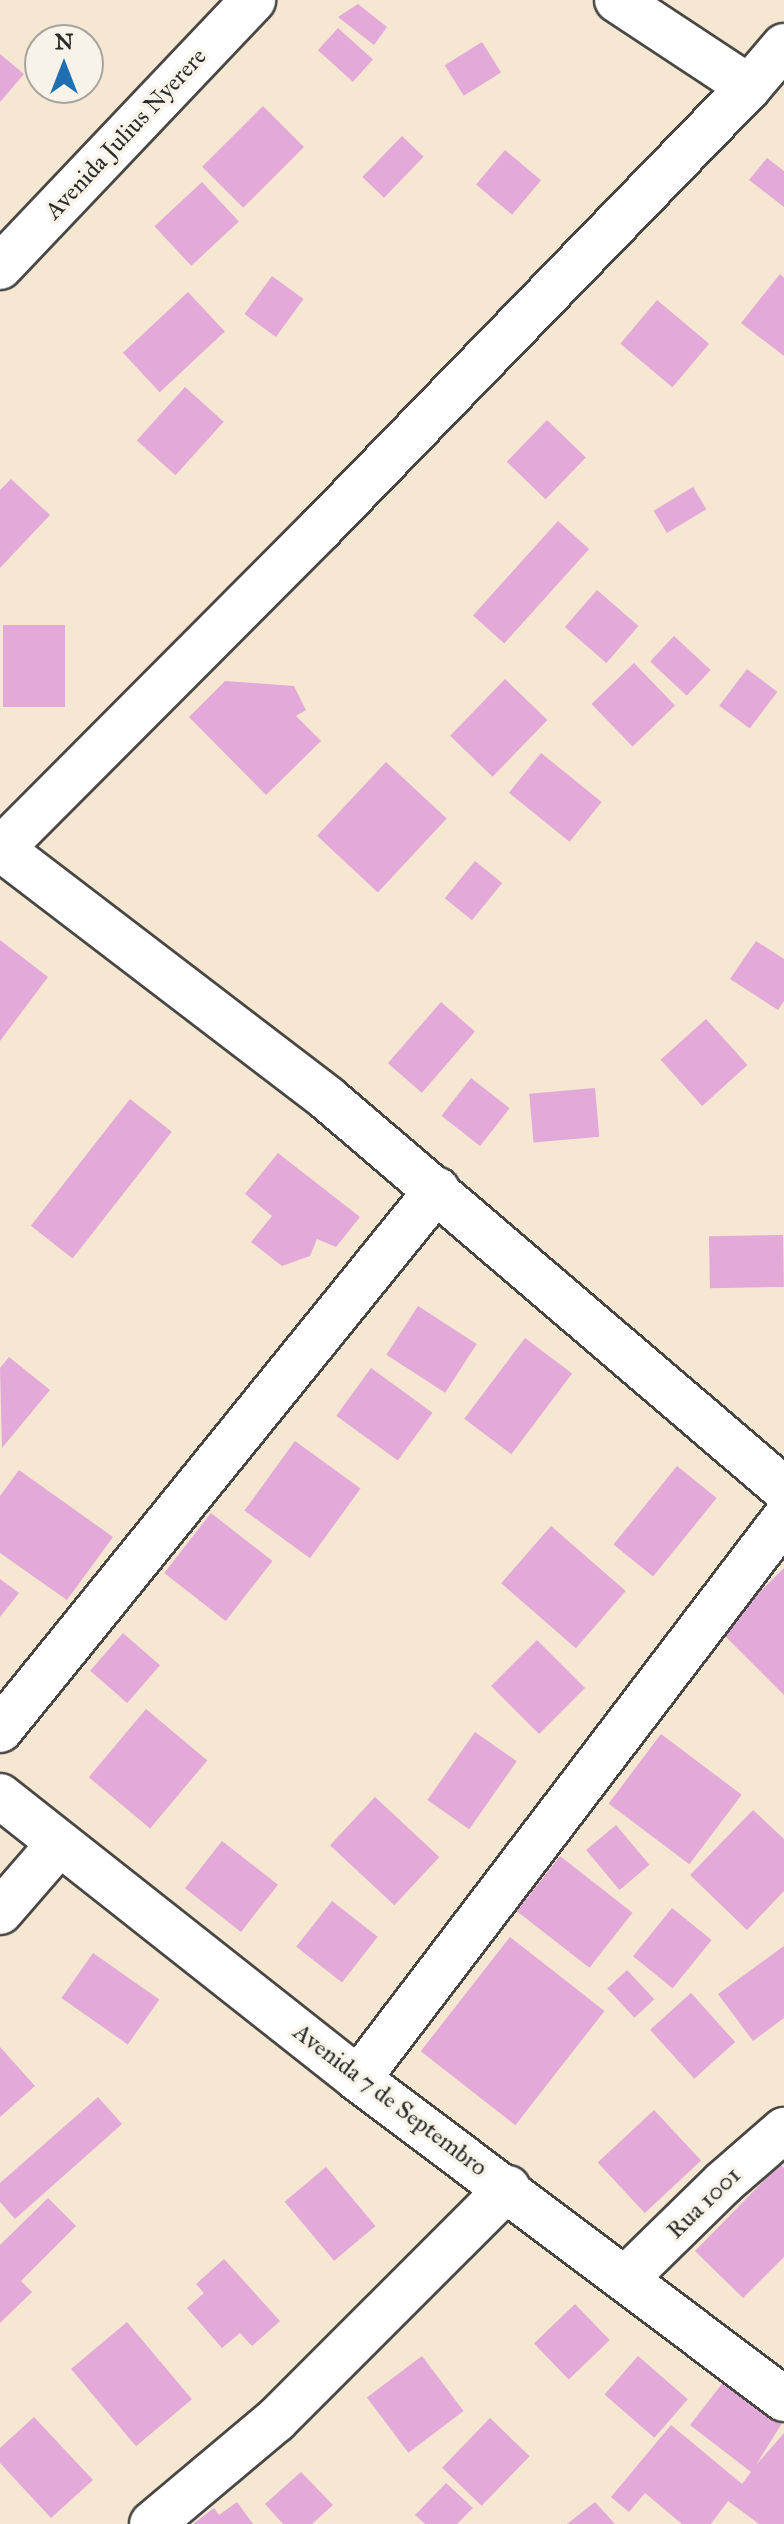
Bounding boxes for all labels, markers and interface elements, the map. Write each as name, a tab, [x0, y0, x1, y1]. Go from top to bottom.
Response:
north arrow	[24, 24, 104, 104]
street label: Avenida Julius Nyerere	[39, 42, 213, 226]
street label: Avenida 7 de Septembro	[287, 2018, 493, 2182]
street label: Rua 1001	[661, 2161, 747, 2245]

